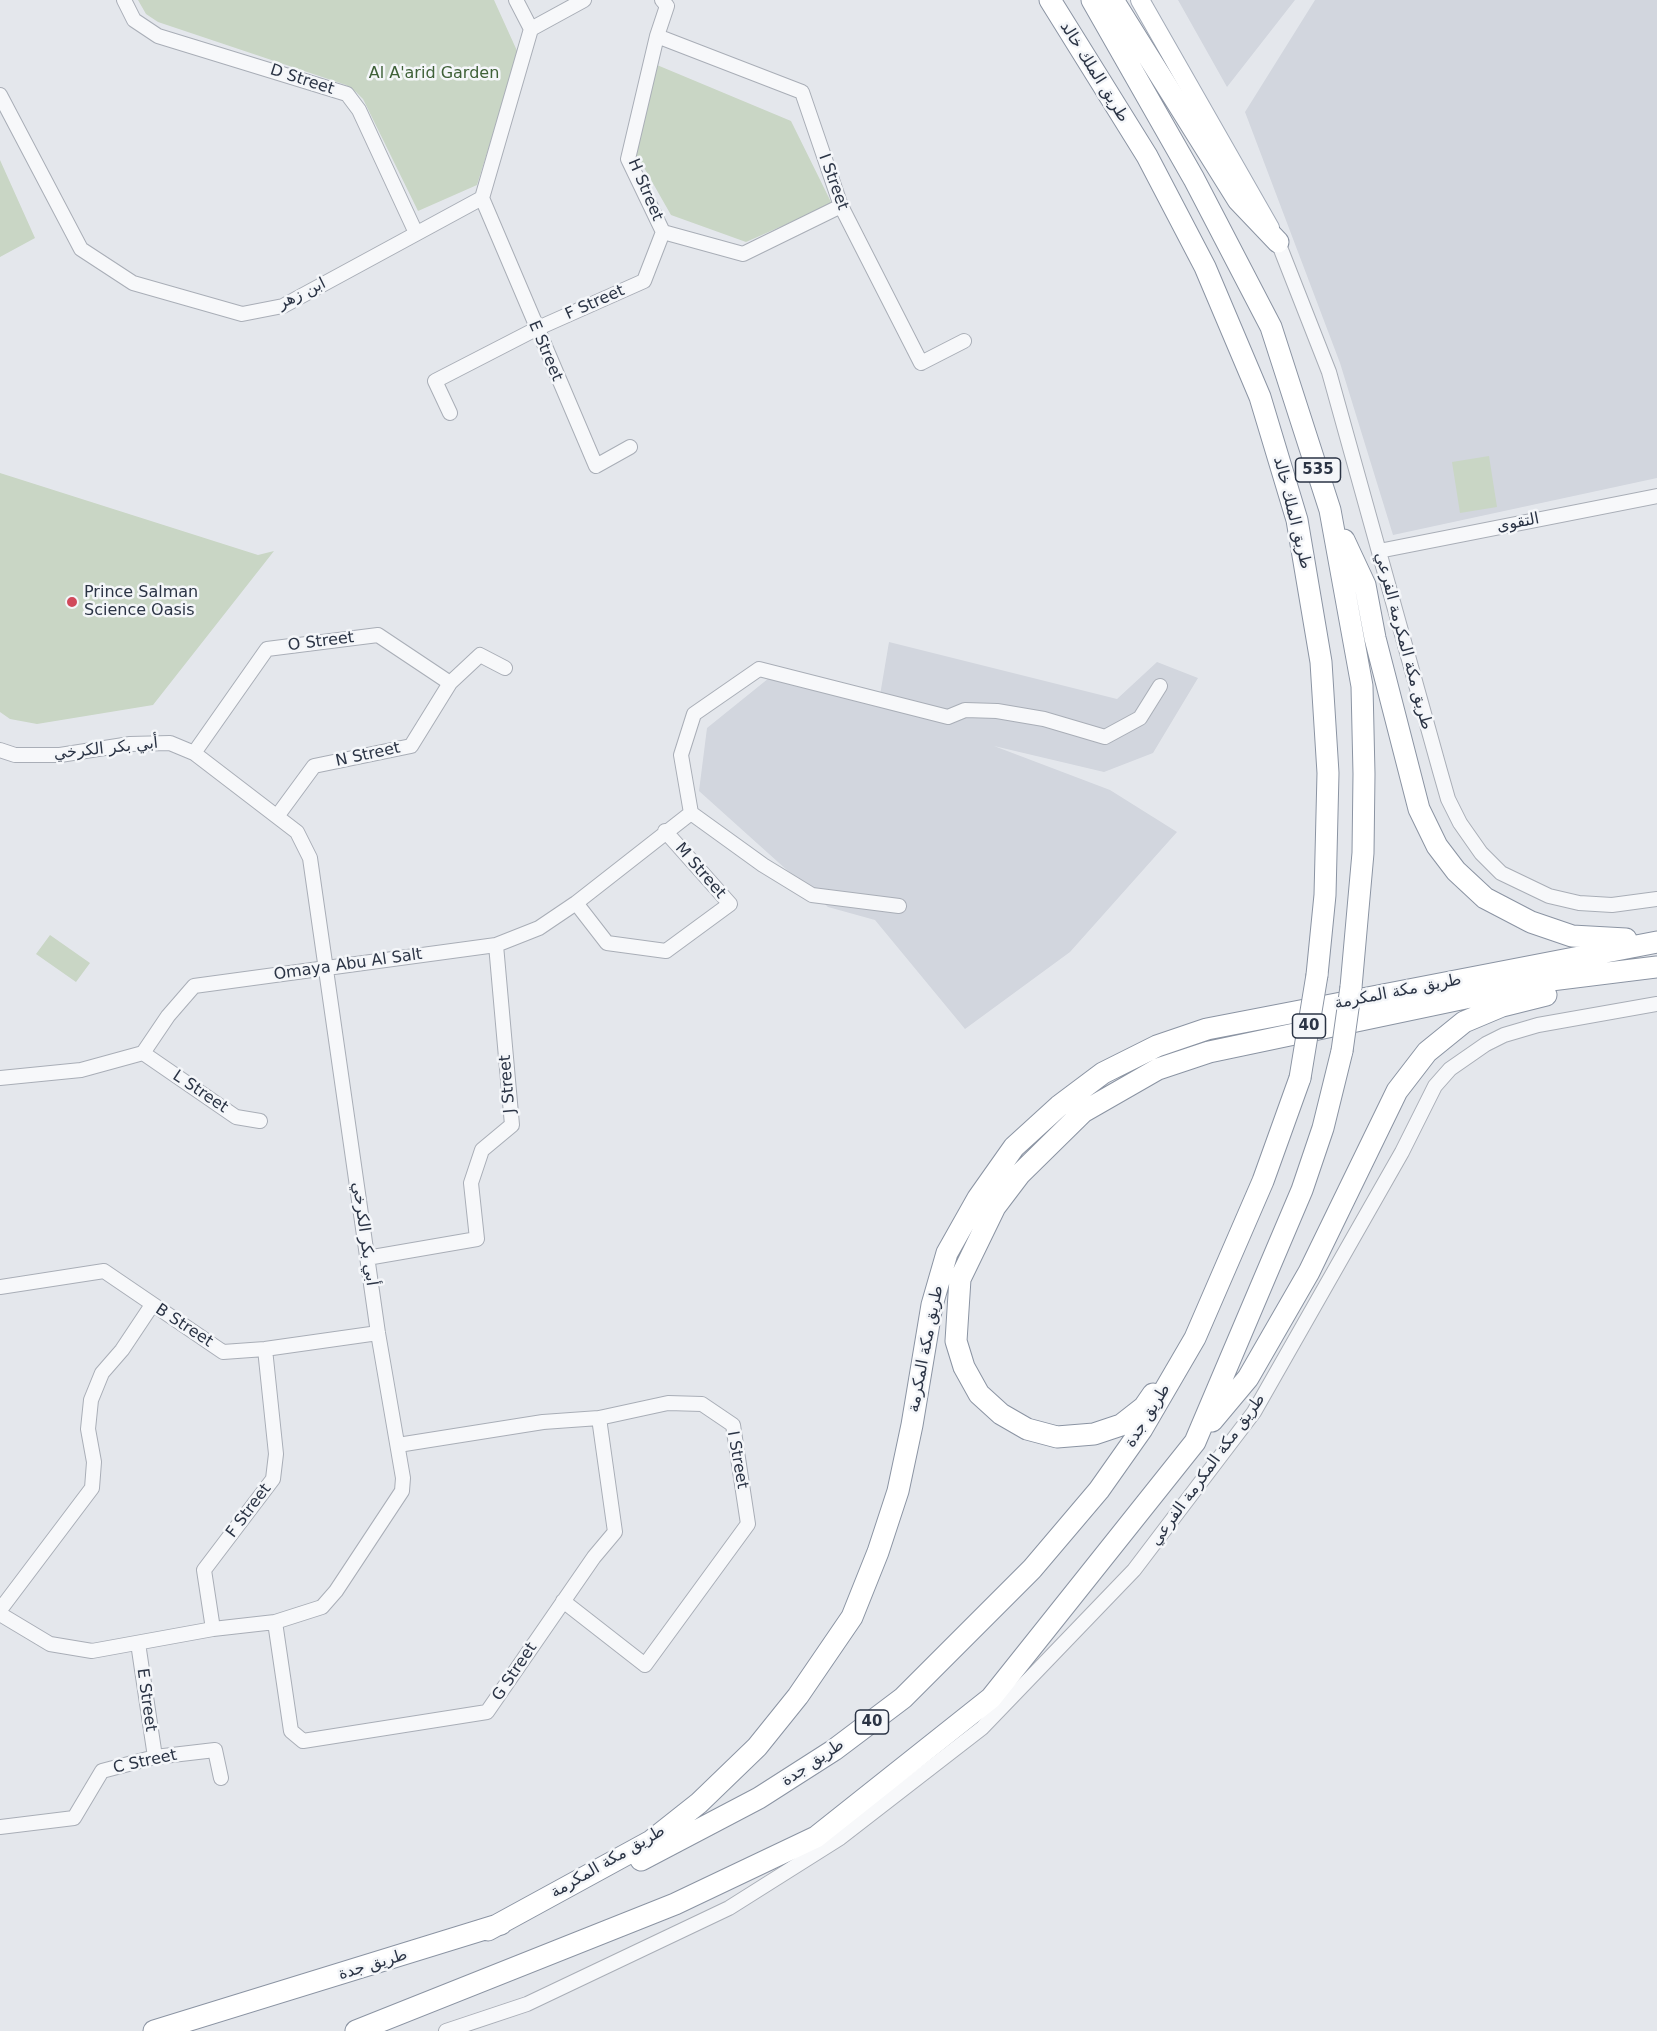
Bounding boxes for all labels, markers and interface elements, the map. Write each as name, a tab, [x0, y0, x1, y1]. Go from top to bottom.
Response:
street label: طريق الملك خالد	[1055, 18, 1133, 126]
street label: D Street	[268, 61, 336, 99]
park label: Al A'arid Garden	[369, 64, 499, 84]
street label: I Street	[814, 151, 852, 213]
street label: H Street	[623, 156, 667, 224]
street label: ابن زهر	[275, 274, 329, 314]
street label: F Street	[562, 281, 628, 325]
street label: E Street	[524, 318, 566, 384]
street label: طريق الملك خالد	[1269, 455, 1315, 571]
road number: 535	[1296, 458, 1340, 482]
street label: التقوى	[1495, 509, 1541, 537]
street label: طريق مكة المكرمة الفرعي	[1370, 550, 1436, 732]
place label: Prince Salman Science Oasis	[84, 583, 198, 621]
marker: Prince Salman Science Oasis	[65, 595, 79, 609]
street label: O Street	[287, 628, 355, 656]
street label: أبي بكر الكرخي	[53, 734, 159, 764]
street label: N Street	[334, 739, 402, 771]
street label: M Street	[671, 839, 729, 903]
street label: Omaya Abu Al Salt	[272, 945, 424, 985]
street label: طريق مكة المكرمة	[1333, 970, 1463, 1014]
road number: 40	[1292, 1014, 1326, 1038]
street label: J Street	[496, 1054, 520, 1114]
street label: L Street	[169, 1067, 231, 1117]
street label: أبي بكر الكرخي	[347, 1181, 381, 1287]
street label: طريق مكة المكرمة	[904, 1284, 948, 1414]
street label: B Street	[152, 1300, 216, 1352]
street label: طريق جدة	[1121, 1381, 1175, 1451]
street label: طريق مكة المكرمة الفرعي	[1146, 1390, 1270, 1550]
street label: I Street	[722, 1430, 752, 1490]
street label: F Street	[222, 1480, 276, 1542]
street label: G Street	[489, 1639, 541, 1705]
street label: E Street	[132, 1667, 160, 1733]
road number: 40	[856, 1710, 888, 1734]
street label: طريق جدة	[778, 1735, 848, 1791]
street label: C Street	[111, 1746, 179, 1778]
street label: طريق مكة المكرمة	[547, 1821, 669, 1903]
street label: طريق جدة	[336, 1945, 410, 1985]

